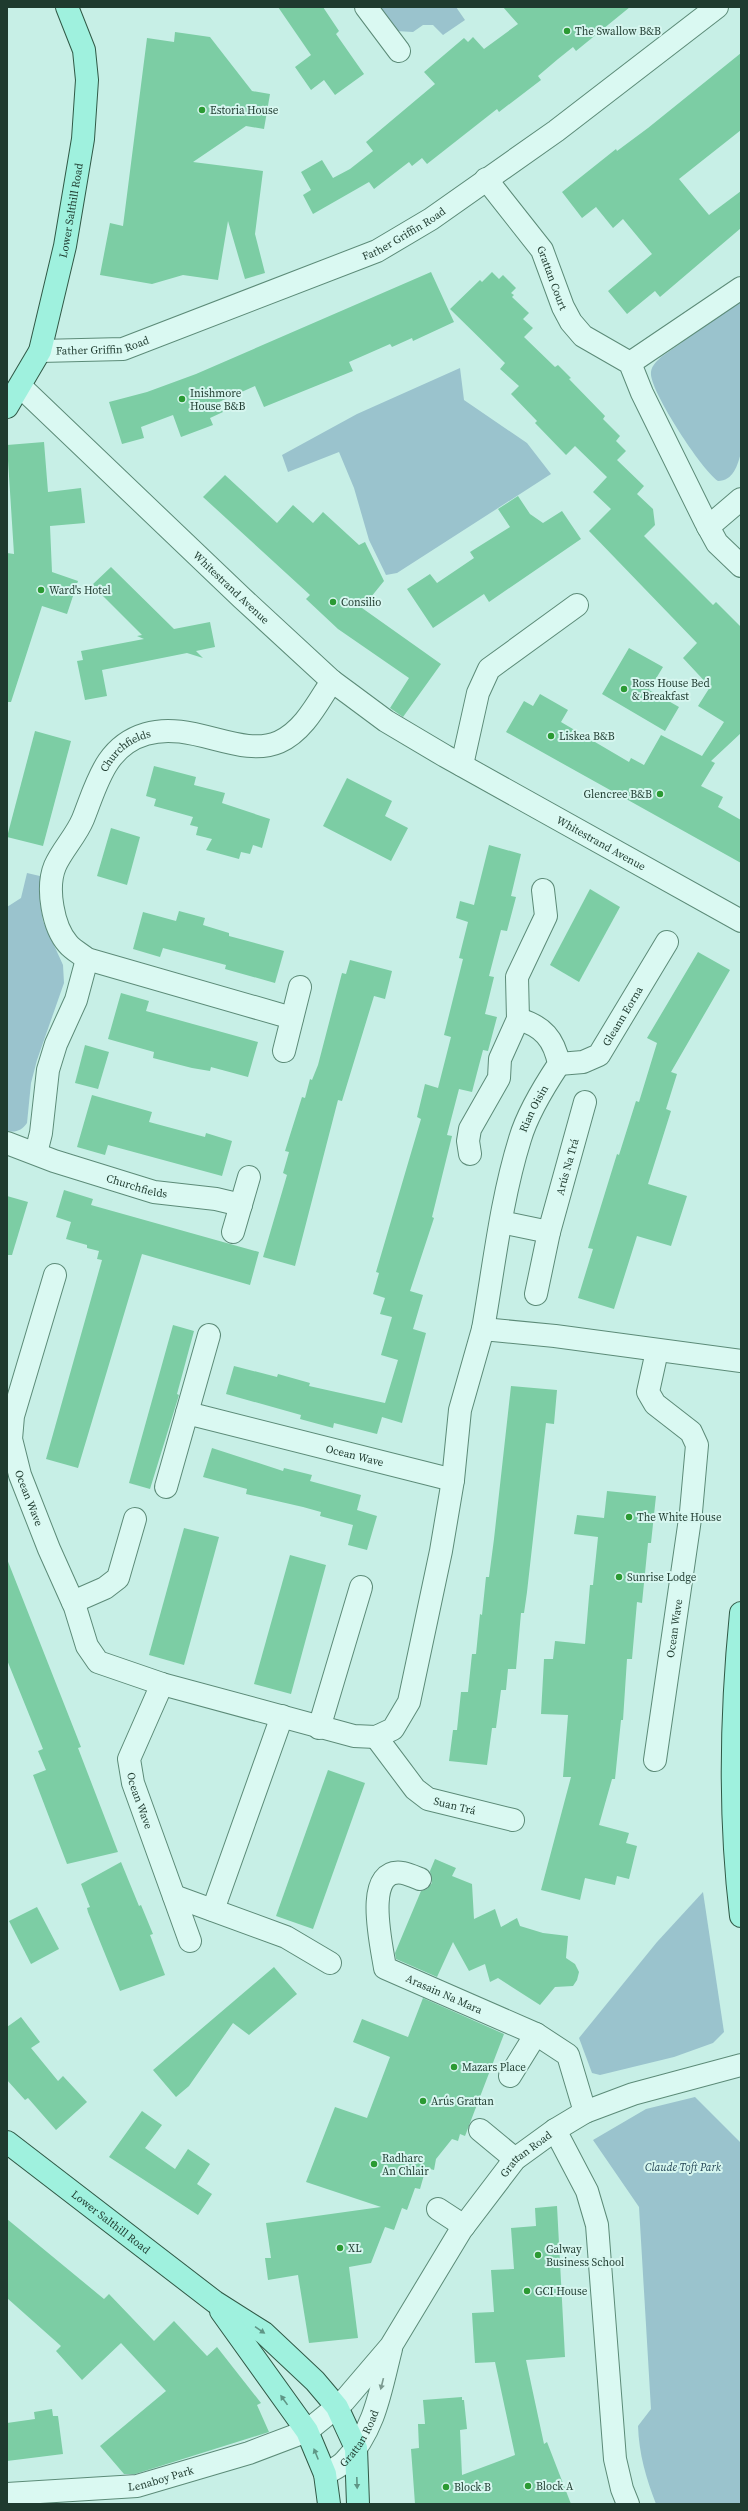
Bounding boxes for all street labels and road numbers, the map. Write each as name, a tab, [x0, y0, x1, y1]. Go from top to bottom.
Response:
street label: Lower Salthill Road	[55, 161, 86, 259]
street label: Father Griffin Road	[360, 203, 449, 264]
street label: Grattan Court	[534, 242, 571, 313]
street label: Father Griffin Road	[56, 332, 152, 358]
street label: Whitestrand Avenue	[190, 548, 273, 627]
street label: Churchfields	[96, 725, 153, 775]
street label: Whitestrand Avenue	[554, 812, 649, 874]
street label: Gleann Eorna	[599, 983, 646, 1049]
street label: Rian Oisin	[515, 1082, 552, 1134]
street label: Arús Na Trá	[552, 1136, 582, 1197]
street label: Churchfields	[105, 1170, 168, 1201]
street label: Ocean Wave	[324, 1441, 386, 1470]
street label: Ocean Wave	[12, 1468, 47, 1529]
street label: Ocean Wave	[662, 1598, 686, 1659]
street label: Ocean Wave	[124, 1771, 157, 1831]
street label: Suan Trá	[432, 1793, 478, 1818]
street label: Arasain Na Mara	[404, 1971, 485, 2017]
street label: Grattan Road	[496, 2127, 555, 2180]
street label: Lower Salthill Road	[68, 2187, 154, 2257]
street label: Grattan Road	[336, 2407, 382, 2470]
street label: Lenaboy Park	[128, 2462, 196, 2494]

